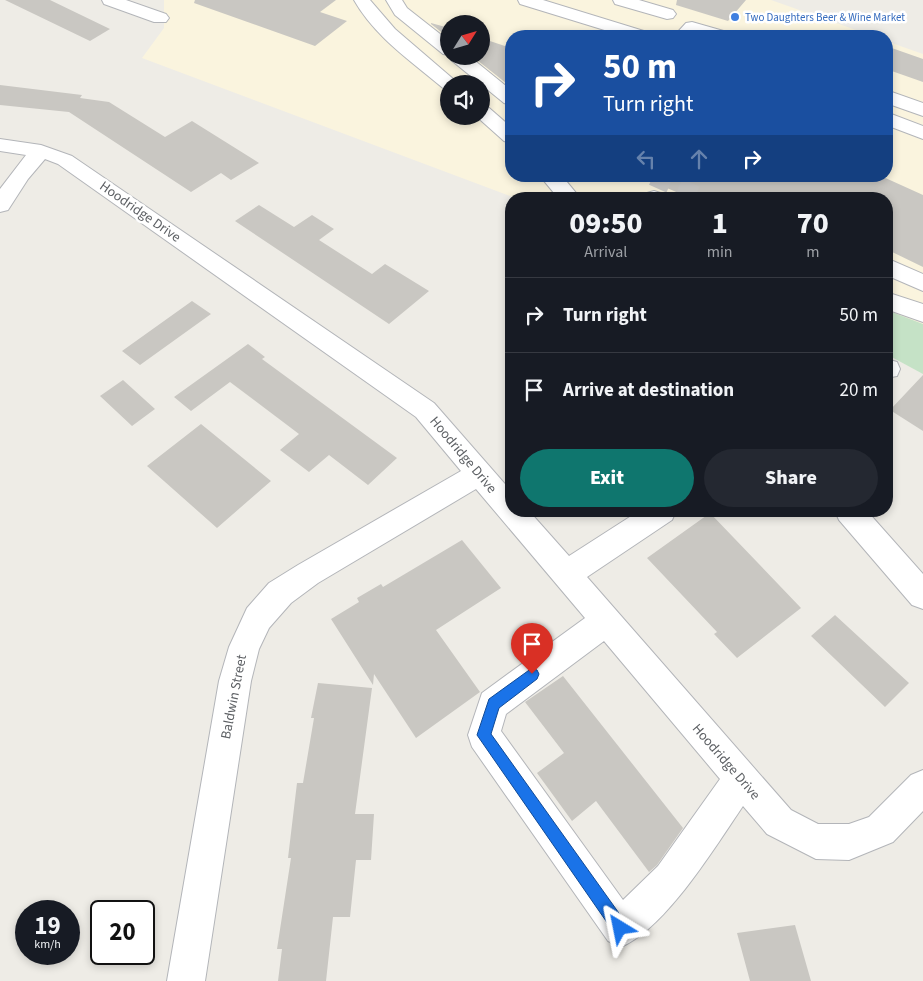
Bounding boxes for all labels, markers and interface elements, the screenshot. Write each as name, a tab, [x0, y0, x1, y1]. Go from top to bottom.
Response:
place label: Two Daughters Beer & Wine Market	[745, 10, 905, 25]
marker: Two Daughters Beer & Wine Market	[729, 11, 741, 23]
north arrow	[440, 15, 490, 65]
map controls	[440, 15, 490, 125]
text: 50 m	[603, 42, 677, 92]
icon: right	[520, 50, 585, 115]
button: sound	[440, 75, 490, 125]
text: Turn right	[603, 88, 693, 120]
icon: left	[632, 145, 660, 173]
icon: ahead	[685, 145, 713, 173]
icon: right	[738, 145, 766, 173]
street label: Hoodridge Drive	[95, 177, 185, 247]
text: 09:50	[569, 202, 643, 245]
text: 1	[712, 202, 728, 245]
text: 70	[797, 202, 829, 245]
text: Arrival	[584, 241, 627, 263]
text: min	[707, 241, 733, 263]
text: m	[806, 241, 819, 263]
icon: right	[520, 301, 548, 329]
text: Turn right	[563, 302, 647, 329]
text: 50 m	[840, 302, 878, 329]
icon: arrive	[520, 376, 548, 404]
text: Arrive at destination	[563, 377, 734, 404]
text: 20 m	[840, 377, 878, 404]
street label: Hoodridge Drive	[425, 412, 501, 498]
button: Exit	[520, 449, 694, 507]
button: Share	[704, 449, 878, 507]
pin	[511, 623, 553, 674]
icon: arrive	[518, 630, 546, 658]
street label: Baldwin Street	[216, 653, 252, 741]
street label: Hoodridge Drive	[687, 720, 765, 804]
speed limit sign: 20	[90, 900, 155, 965]
position arrow	[593, 901, 645, 953]
text: 19	[34, 908, 61, 944]
text: km/h	[34, 936, 61, 953]

